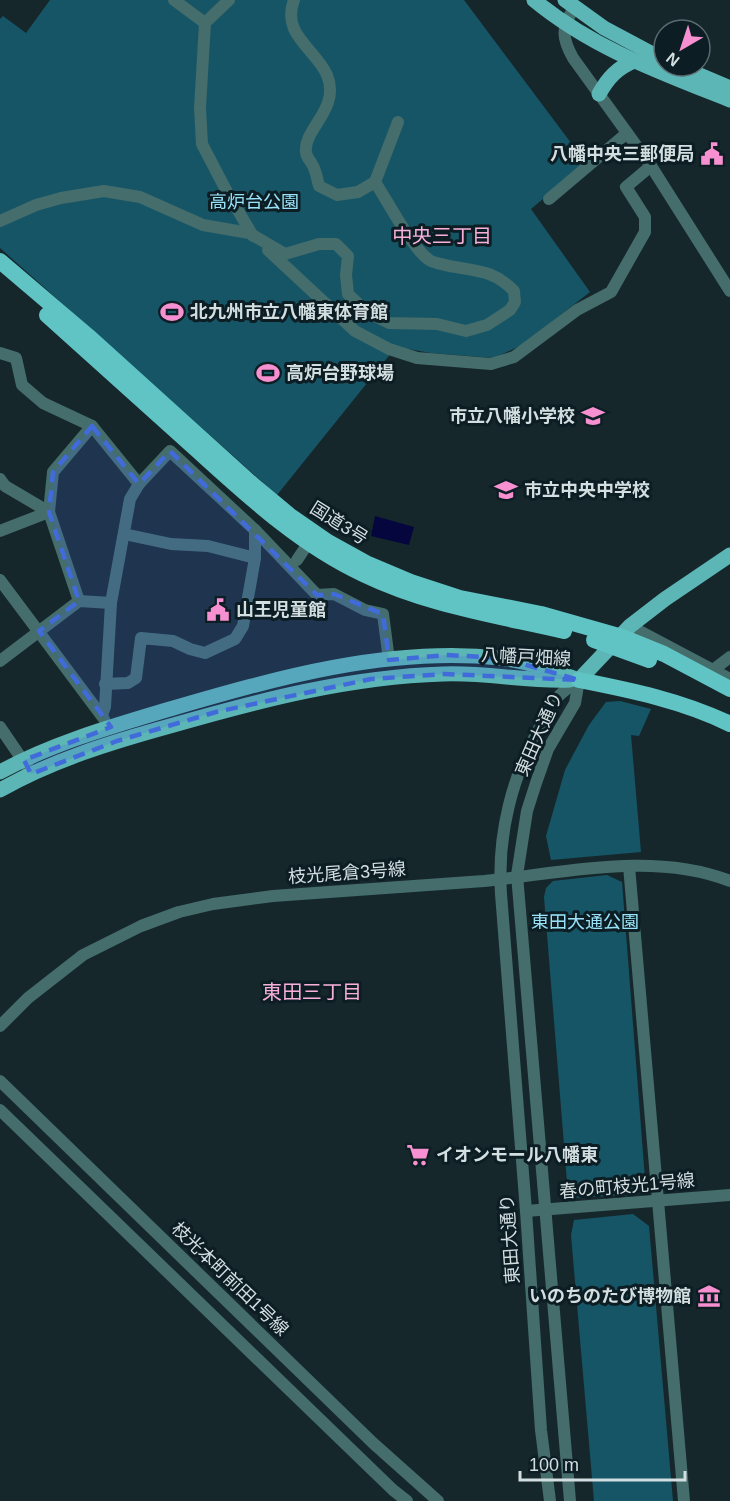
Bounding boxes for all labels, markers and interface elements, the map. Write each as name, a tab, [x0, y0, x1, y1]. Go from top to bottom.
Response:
north arrow	[652, 18, 712, 78]
text: N	[663, 49, 683, 70]
public building icon: 八幡中央三郵便局	[699, 141, 725, 167]
place label: 八幡中央三郵便局	[550, 144, 694, 164]
park label: 高炉台公園	[209, 192, 299, 212]
district label: 中央三丁目	[392, 225, 492, 247]
sports icon: 北九州市立八幡東体育館	[159, 299, 185, 325]
place label: 北九州市立八幡東体育館	[190, 302, 388, 322]
sports icon: 高炉台野球場	[255, 360, 281, 386]
place label: 高炉台野球場	[286, 363, 394, 383]
school or university icon: 市立八幡小学校	[580, 403, 606, 429]
place label: 市立八幡小学校	[449, 406, 575, 426]
school or university icon: 市立中央中学校	[493, 477, 519, 503]
place label: 市立中央中学校	[524, 480, 650, 500]
street label: 国道3号	[307, 498, 371, 548]
public building icon: 山王児童館	[205, 597, 231, 623]
place label: 山王児童館	[236, 600, 326, 620]
street label: 八幡戸畑線	[481, 645, 571, 669]
street label: 東田大通り	[512, 689, 566, 779]
street label: 枝光尾倉3号線	[287, 859, 407, 887]
park label: 東田大通公園	[531, 912, 639, 932]
district label: 東田三丁目	[262, 981, 362, 1003]
supermarket icon: イオンモール八幡東	[405, 1142, 431, 1168]
place label: イオンモール八幡東	[436, 1145, 598, 1165]
street label: 春の町枝光1号線	[558, 1170, 696, 1202]
street label: 東田大通り	[497, 1193, 523, 1285]
street label: 枝光本町前田1号線	[168, 1218, 292, 1340]
museum icon: いのちのたび博物館	[696, 1283, 722, 1309]
place label: いのちのたび博物館	[529, 1286, 691, 1306]
scale bar	[520, 1444, 685, 1482]
text: 100 m	[529, 1455, 579, 1475]

